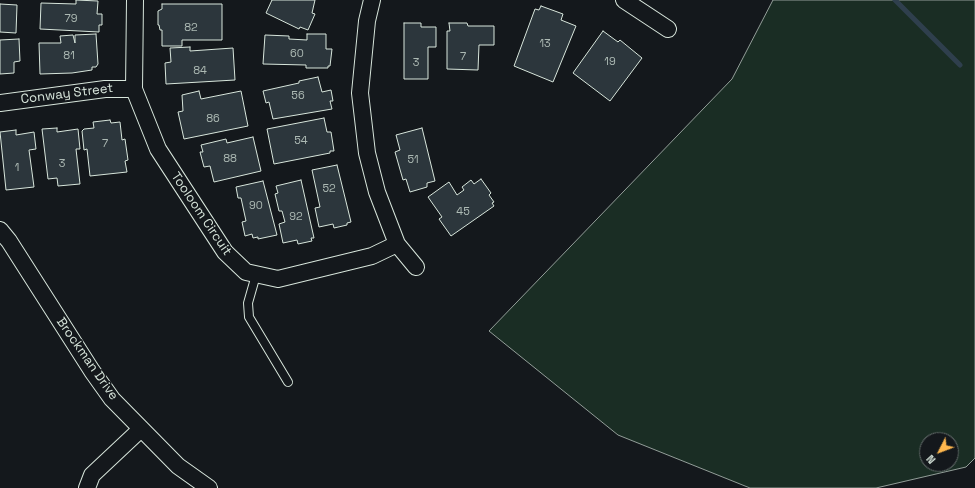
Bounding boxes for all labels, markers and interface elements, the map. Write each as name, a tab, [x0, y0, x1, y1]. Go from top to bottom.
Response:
house number: 79	[65, 12, 77, 26]
house number: 82	[184, 21, 198, 35]
house number: 13	[539, 37, 551, 51]
house number: 60	[290, 47, 304, 61]
house number: 81	[63, 49, 75, 63]
house number: 7	[460, 50, 466, 64]
house number: 19	[604, 55, 616, 69]
house number: 3	[413, 56, 419, 70]
house number: 84	[193, 64, 207, 78]
street label: Conway Street	[20, 81, 114, 107]
house number: 56	[291, 89, 305, 103]
house number: 86	[206, 112, 220, 126]
house number: 54	[294, 134, 308, 148]
house number: 7	[102, 137, 108, 151]
house number: 88	[223, 152, 237, 166]
house number: 51	[407, 153, 419, 167]
house number: 3	[59, 157, 65, 171]
house number: 1	[15, 161, 19, 175]
street label: Tooloom Circuit	[167, 169, 235, 259]
house number: 52	[322, 182, 336, 196]
house number: 90	[249, 199, 263, 213]
house number: 45	[456, 205, 470, 219]
house number: 92	[289, 210, 303, 224]
street label: Brockman Drive	[53, 315, 121, 403]
north arrow	[919, 432, 959, 472]
text: N	[923, 452, 938, 467]

